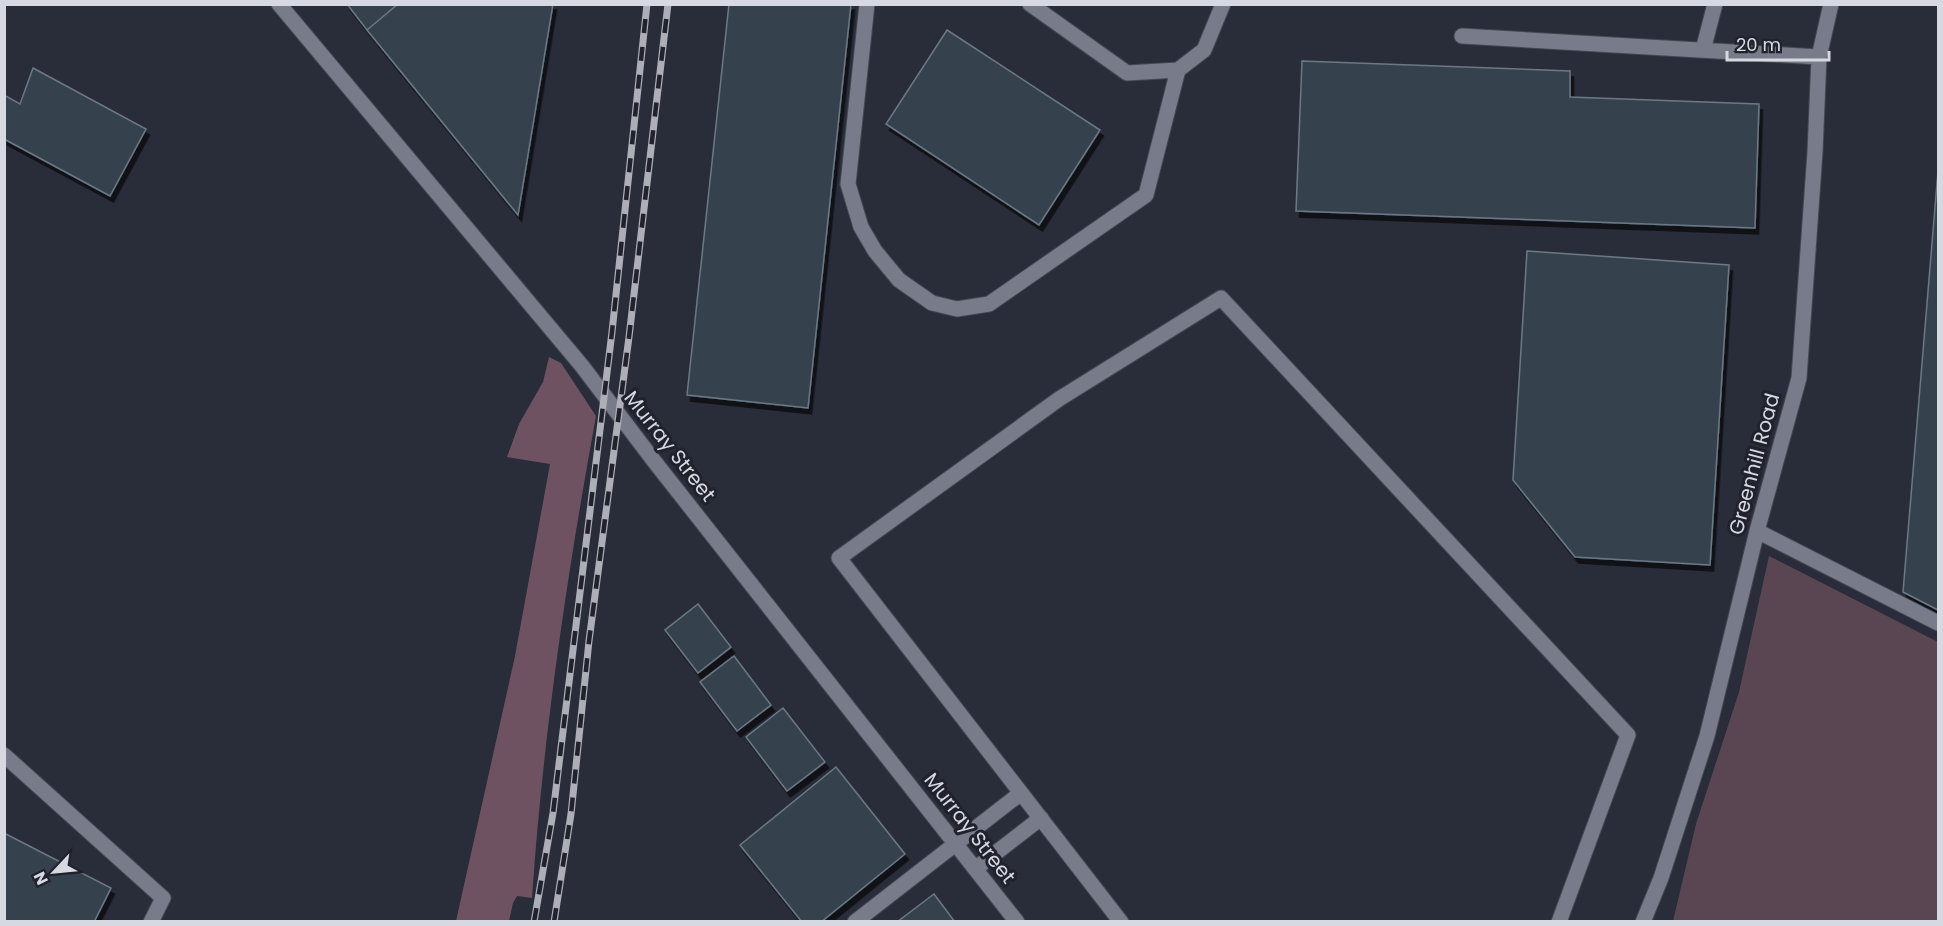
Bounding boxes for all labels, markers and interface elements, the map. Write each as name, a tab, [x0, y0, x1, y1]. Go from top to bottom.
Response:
scale bar	[1727, 24, 1829, 62]
text: 20 m	[1736, 32, 1781, 57]
street label: Murray Street	[618, 385, 722, 507]
street label: Greenhill Road	[1722, 390, 1786, 538]
street label: Murray Street	[918, 767, 1022, 889]
north arrow	[24, 842, 84, 902]
text: N	[28, 868, 54, 889]

